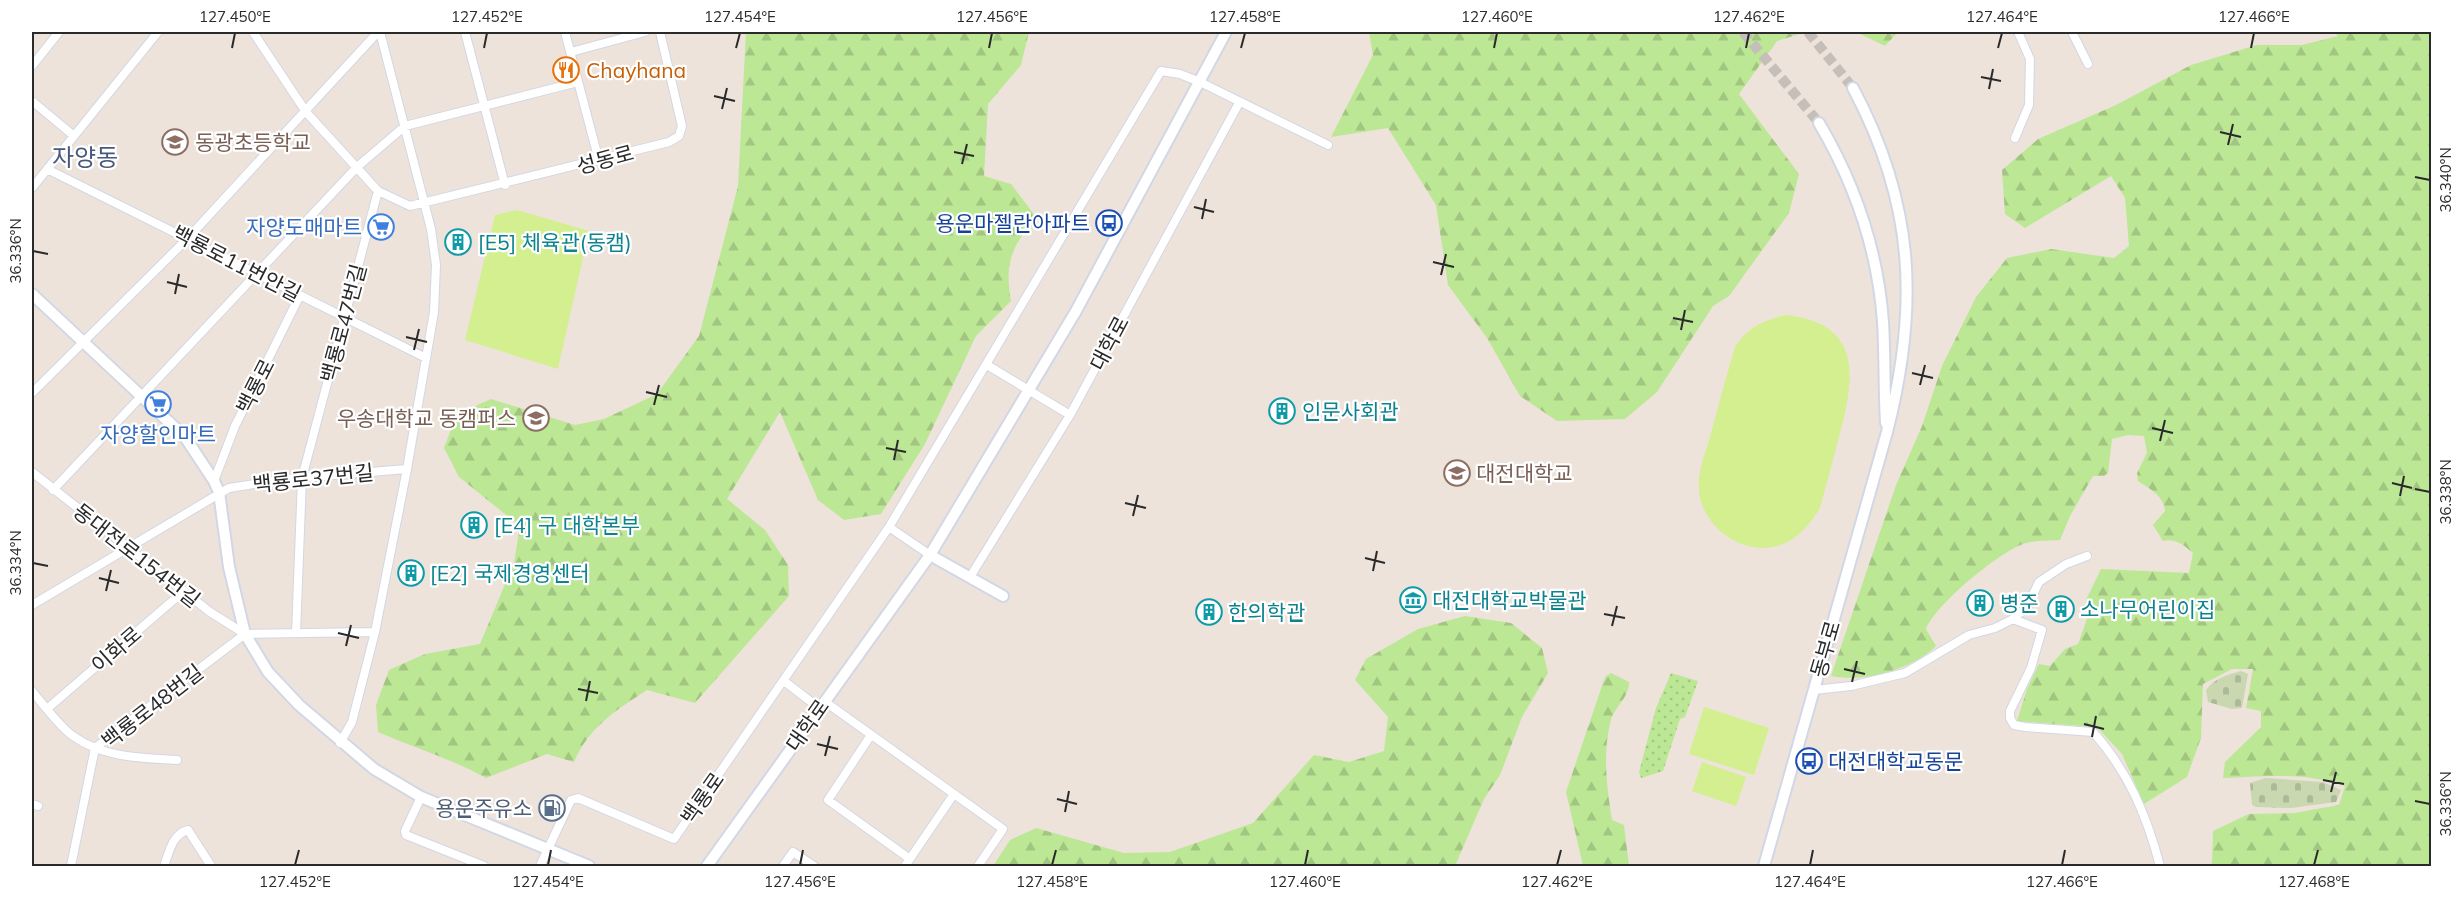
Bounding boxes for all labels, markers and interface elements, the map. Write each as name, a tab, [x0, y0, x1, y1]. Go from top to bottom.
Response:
text: 127.450°E	[199, 7, 271, 26]
text: 127.452°E	[451, 7, 523, 26]
text: 127.454°E	[704, 7, 776, 26]
text: 127.456°E	[956, 7, 1028, 26]
text: 127.458°E	[1209, 7, 1281, 26]
text: 127.460°E	[1461, 7, 1533, 26]
text: 127.462°E	[1713, 7, 1785, 26]
text: 127.464°E	[1966, 7, 2038, 26]
text: 127.466°E	[2218, 7, 2290, 26]
restaurant icon: Chayhana	[551, 55, 581, 85]
place label: Chayhana	[586, 57, 686, 83]
school or university icon: 동광초등학교	[160, 127, 190, 157]
place label: 동광초등학교	[195, 129, 311, 155]
street label: 성동로	[574, 139, 636, 179]
district label: 자양동	[52, 142, 118, 172]
text: 36.340°N	[2436, 147, 2455, 213]
bus stop icon: 용운마젤란아파트	[1094, 208, 1124, 238]
place label: 용운마젤란아파트	[935, 210, 1090, 236]
supermarket icon: 자양도매마트	[366, 212, 396, 242]
place label: 자양도매마트	[246, 214, 362, 240]
text: 36.336°N	[6, 218, 25, 284]
street label: 백룡로11번안길	[168, 219, 306, 307]
building icon: [E5] 체육관(동캠)	[443, 227, 473, 257]
place label: [E5] 체육관(동캠)	[478, 229, 632, 255]
street label: 백룡로47번길	[315, 261, 371, 385]
street label: 대학로	[1084, 311, 1134, 375]
street label: 백룡로	[230, 354, 280, 418]
supermarket icon: 자양할인마트	[143, 389, 173, 419]
building icon: 인문사회관	[1267, 396, 1297, 426]
place label: 인문사회관	[1302, 398, 1399, 424]
school or university icon: 우송대학교 동캠퍼스	[521, 403, 551, 433]
place label: 우송대학교 동캠퍼스	[337, 405, 516, 431]
place label: 자양할인마트	[100, 421, 216, 447]
school or university icon: 대전대학교	[1442, 458, 1472, 488]
street label: 백룡로37번길	[251, 459, 375, 497]
text: 36.338°N	[2436, 459, 2455, 525]
place label: 대전대학교	[1476, 460, 1573, 486]
street label: 동대전로154번길	[68, 497, 206, 613]
building icon: [E4] 구 대학본부	[459, 510, 489, 540]
place label: [E4] 구 대학본부	[494, 512, 640, 538]
text: 36.334°N	[6, 530, 25, 596]
building icon: [E2] 국제경영센터	[396, 558, 426, 588]
place label: [E2] 국제경영센터	[430, 560, 590, 586]
museum icon: 대전대학교박물관	[1398, 585, 1428, 615]
place label: 대전대학교박물관	[1432, 587, 1587, 613]
building icon: 병준	[1965, 588, 1995, 618]
place label: 병준	[2000, 590, 2039, 616]
building icon: 소나무어린이집	[2046, 594, 2076, 624]
place label: 소나무어린이집	[2080, 596, 2215, 622]
building icon: 한의학관	[1194, 597, 1224, 627]
place label: 한의학관	[1228, 599, 1305, 625]
street label: 동부로	[1805, 618, 1845, 680]
street label: 이화로	[86, 620, 146, 678]
street label: 백룡로48번길	[96, 658, 208, 754]
street label: 대학로	[780, 694, 834, 756]
bus stop icon: 대전대학교동문	[1794, 746, 1824, 776]
place label: 대전대학교동문	[1828, 748, 1963, 774]
street label: 백룡로	[675, 767, 729, 829]
text: 36.336°N	[2436, 771, 2455, 837]
fuel station icon: 용운주유소	[537, 793, 567, 823]
place label: 용운주유소	[435, 795, 532, 821]
text: 127.452°E	[259, 872, 331, 891]
text: 127.454°E	[512, 872, 584, 891]
text: 127.456°E	[764, 872, 836, 891]
text: 127.458°E	[1016, 872, 1088, 891]
text: 127.460°E	[1269, 872, 1341, 891]
text: 127.462°E	[1521, 872, 1593, 891]
text: 127.464°E	[1774, 872, 1846, 891]
text: 127.466°E	[2026, 872, 2098, 891]
text: 127.468°E	[2278, 872, 2350, 891]

